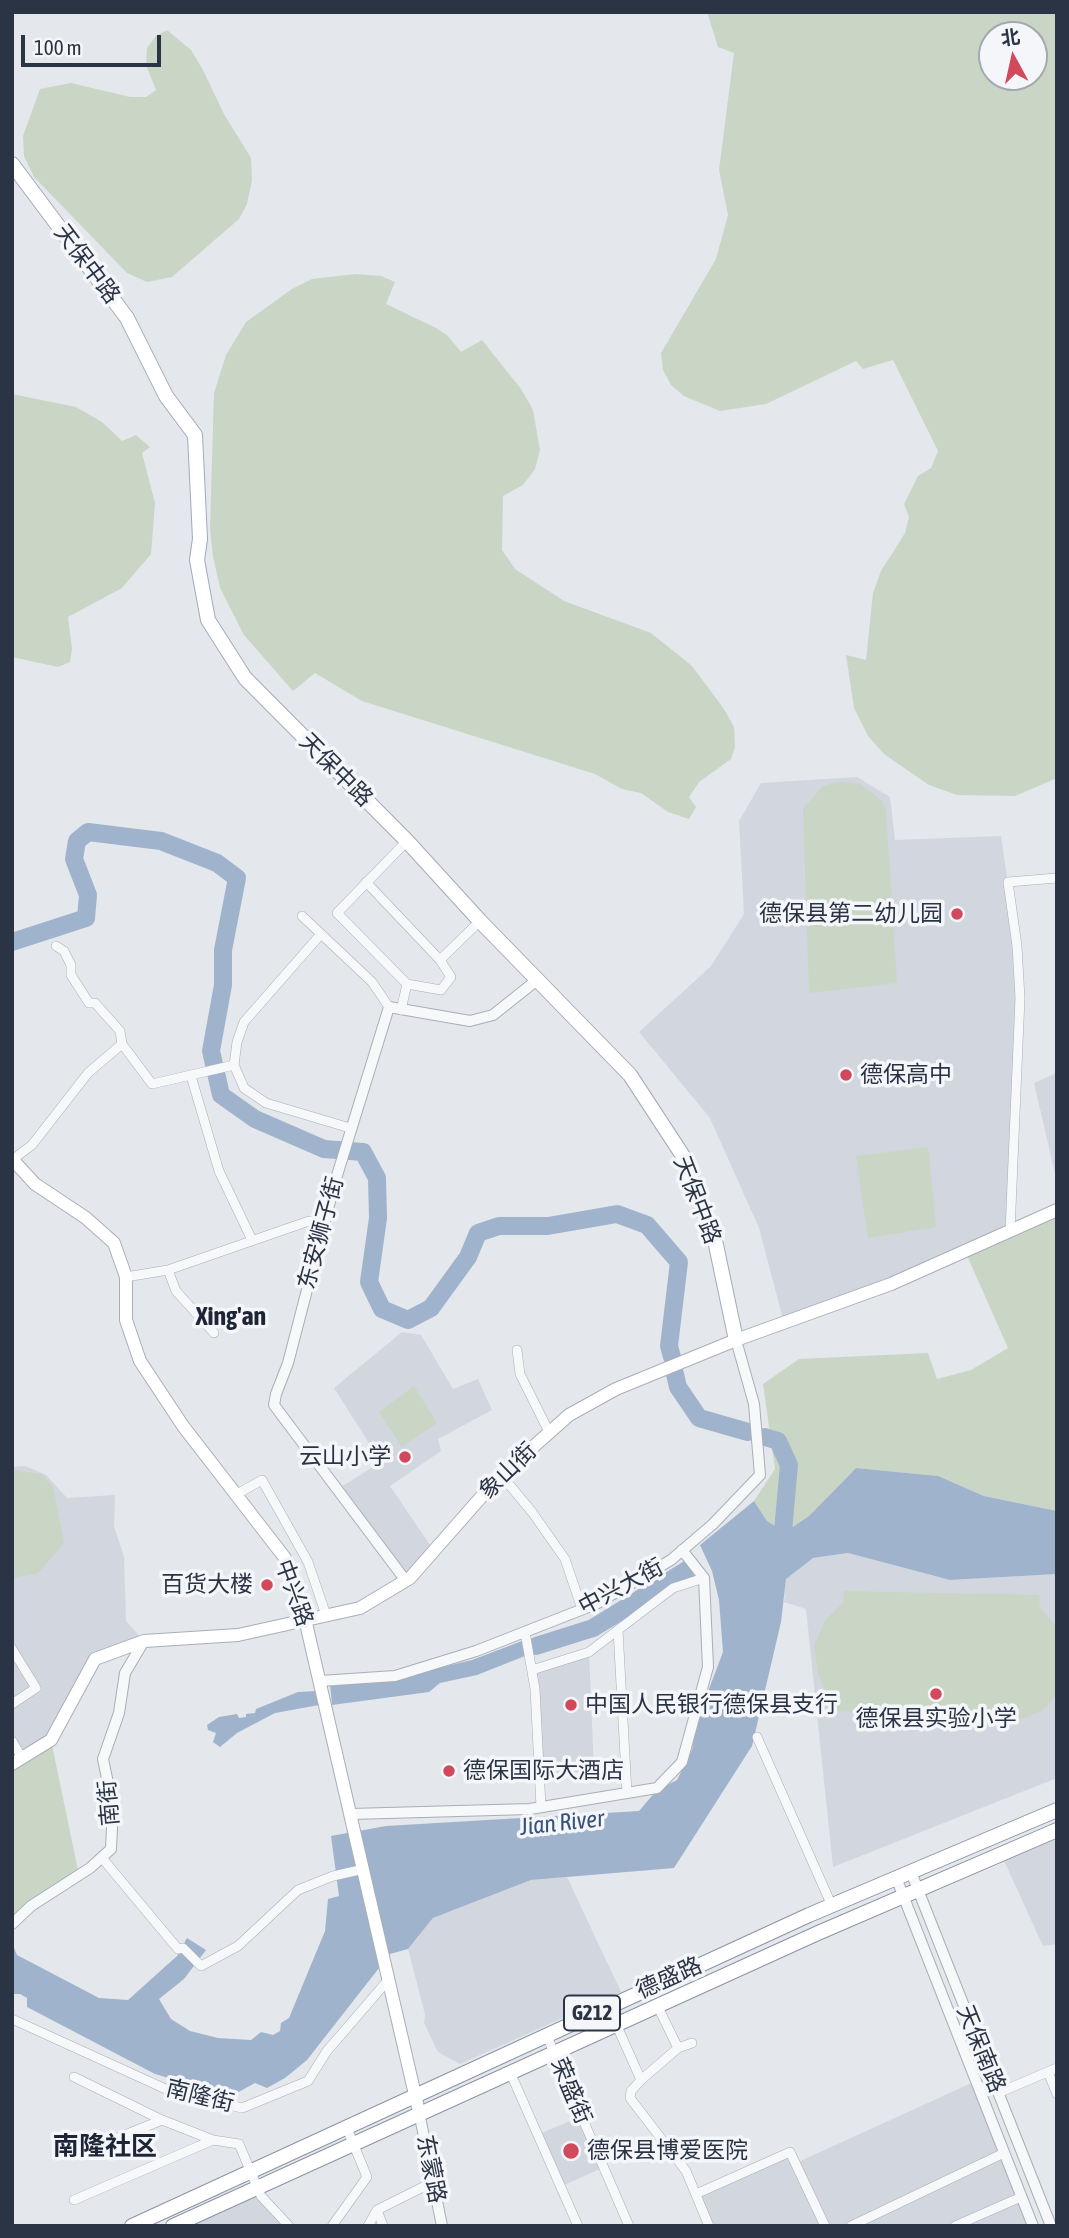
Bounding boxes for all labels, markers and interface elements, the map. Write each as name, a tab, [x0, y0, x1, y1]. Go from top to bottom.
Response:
scale bar	[24, 21, 164, 65]
north arrow	[978, 21, 1048, 91]
text: 北	[999, 25, 1021, 49]
text: 100 m	[34, 35, 82, 59]
street label: 天保中路	[48, 219, 126, 309]
street label: 天保中路	[294, 728, 378, 812]
place label: 德保县第二幼儿园	[759, 900, 943, 928]
marker: 德保县第二幼儿园	[949, 906, 965, 922]
place label: 德保高中	[860, 1061, 952, 1089]
marker: 德保高中	[838, 1067, 854, 1083]
street label: 天保中路	[668, 1152, 726, 1248]
street label: 东安狮子街	[293, 1174, 349, 1292]
district label: Xing'an	[196, 1301, 266, 1333]
street label: 象山街	[474, 1437, 542, 1505]
place label: 云山小学	[299, 1443, 391, 1471]
marker: 云山小学	[397, 1449, 413, 1465]
street label: 中兴大街	[574, 1553, 668, 1621]
street label: 中兴路	[269, 1556, 319, 1630]
place label: 百货大楼	[161, 1571, 253, 1599]
marker: 百货大楼	[259, 1577, 275, 1593]
marker: 德保县实验小学	[928, 1686, 944, 1702]
place label: 中国人民银行德保县支行	[585, 1691, 838, 1719]
marker: 中国人民银行德保县支行	[563, 1697, 579, 1713]
place label: 德保县实验小学	[856, 1705, 1016, 1733]
place label: 德保国际大酒店	[463, 1757, 624, 1785]
marker: 德保国际大酒店	[441, 1763, 457, 1779]
street label: 南街	[93, 1779, 125, 1827]
water label: Jian River	[519, 1804, 605, 1842]
street label: 德盛路	[632, 1951, 706, 2005]
road number: G212	[564, 1996, 620, 2030]
street label: 天保南路	[951, 2001, 1011, 2097]
street label: 荣盛街	[545, 2054, 597, 2128]
street label: 南隆街	[163, 2074, 237, 2118]
district label: 南隆社区	[53, 2131, 157, 2163]
street label: 东蒙路	[411, 2133, 451, 2205]
place label: 德保县博爱医院	[587, 2137, 748, 2165]
marker: 德保县博爱医院	[561, 2141, 581, 2161]

